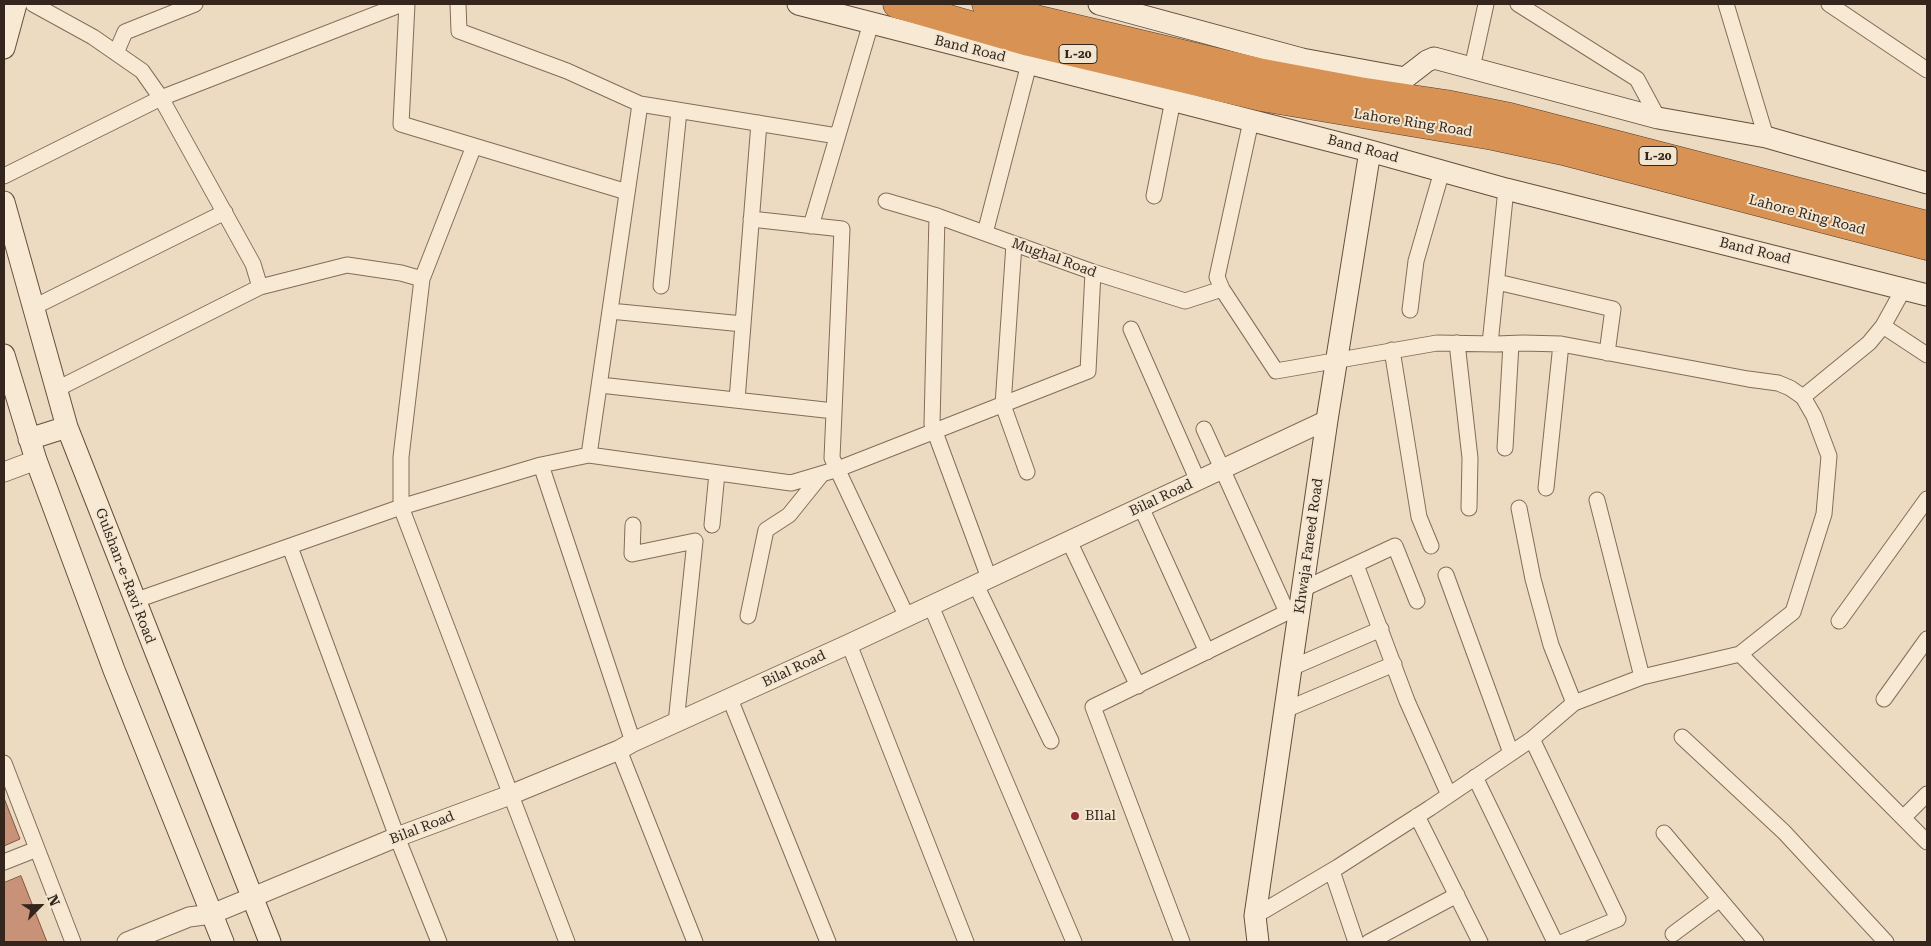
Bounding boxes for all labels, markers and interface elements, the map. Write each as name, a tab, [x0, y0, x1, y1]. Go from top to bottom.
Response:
street label: Band Road	[933, 32, 1007, 66]
road number: L-20	[1059, 44, 1097, 64]
street label: Lahore Ring Road	[1352, 105, 1474, 141]
street label: Band Road	[1326, 131, 1400, 167]
road number: L-20	[1639, 146, 1677, 166]
street label: Lahore Ring Road	[1747, 191, 1867, 239]
street label: Band Road	[1718, 234, 1792, 268]
street label: Mughal Road	[1009, 235, 1099, 281]
street label: Bilal Road	[1127, 476, 1195, 520]
street label: Khwaja Fareed Road	[1291, 477, 1327, 615]
street label: Gulshan-e-Ravi Road	[91, 506, 159, 646]
street label: Bilal Road	[760, 647, 828, 691]
street label: Bilal Road	[387, 808, 457, 848]
place label: BIlal	[1085, 808, 1116, 824]
marker: BIlal	[1069, 810, 1081, 822]
north arrow	[15, 881, 65, 931]
text: N	[44, 892, 63, 908]

